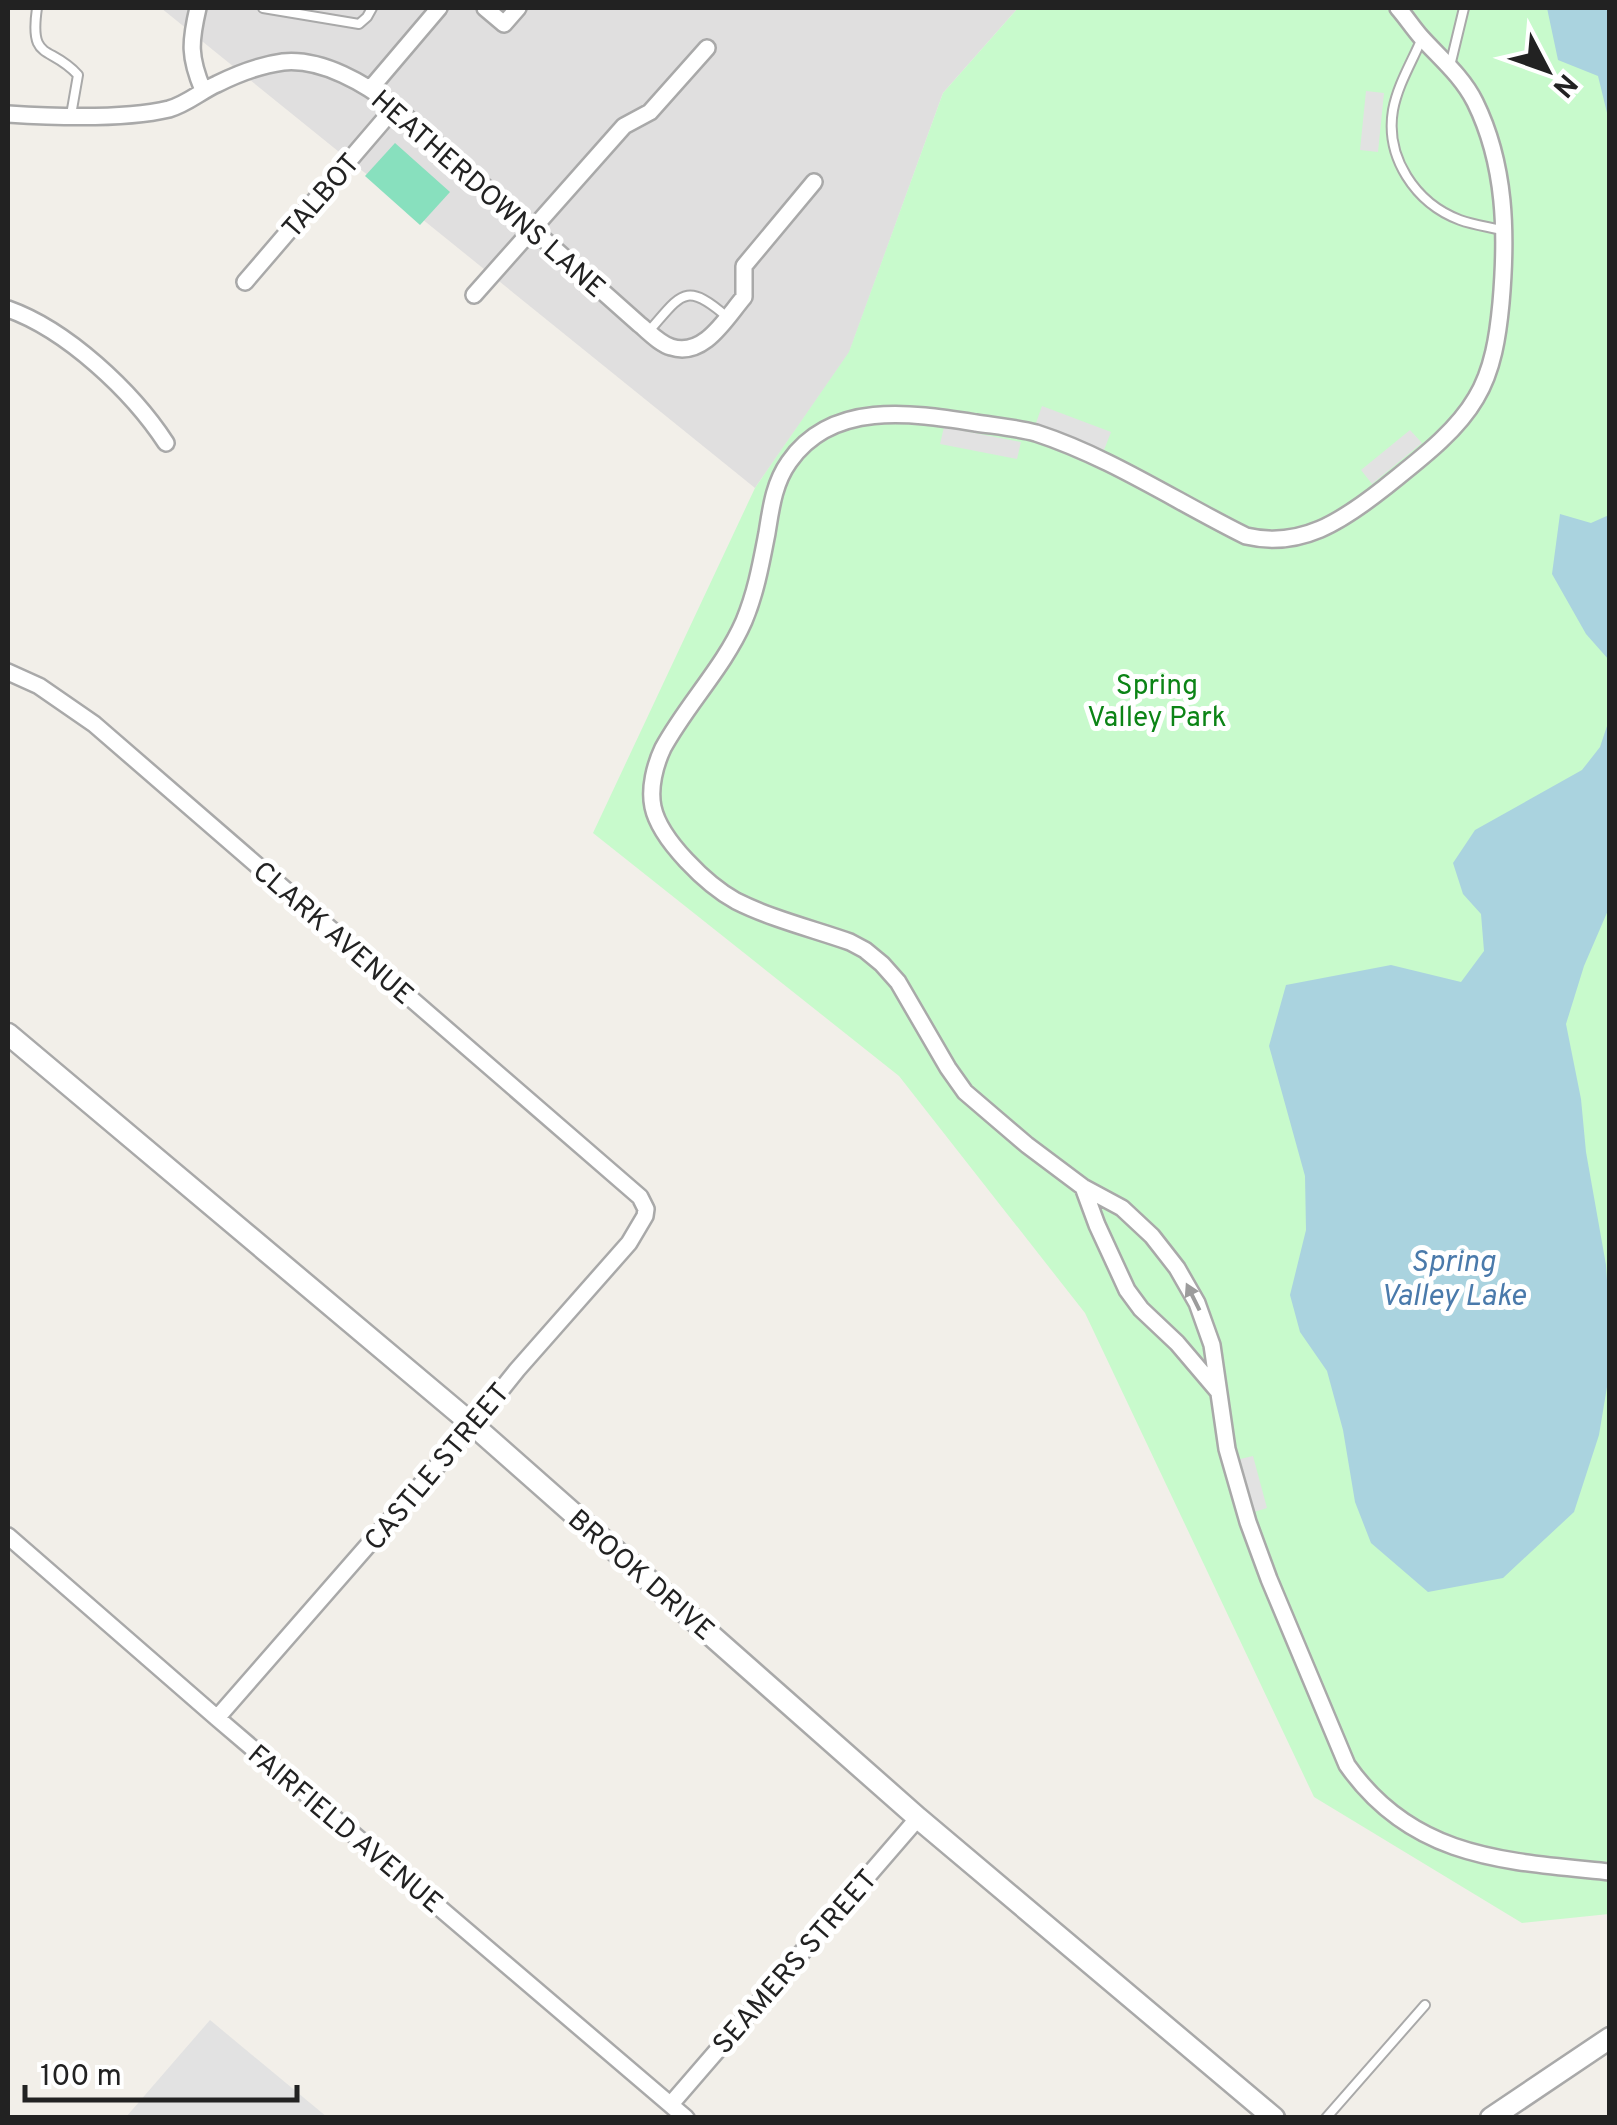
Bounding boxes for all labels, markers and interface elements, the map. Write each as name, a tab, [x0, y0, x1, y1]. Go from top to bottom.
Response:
north arrow	[1497, 20, 1597, 120]
text: N	[1543, 65, 1584, 104]
street label: HEATHERDOWNS LANE	[362, 83, 612, 307]
street label: TALBOT	[276, 147, 369, 247]
park label: Spring Valley Park	[1087, 669, 1227, 737]
street label: CLARK AVENUE	[244, 855, 420, 1014]
water label: Spring Valley Lake	[1380, 1245, 1526, 1316]
one-way arrow	[1184, 1283, 1201, 1312]
street label: CASTLE STREET	[358, 1377, 519, 1559]
street label: BROOK DRIVE	[559, 1503, 721, 1650]
street label: FAIRFIELD AVENUE	[239, 1738, 449, 1922]
street label: SEAMERS STREET	[706, 1863, 886, 2063]
scale bar	[25, 2040, 298, 2102]
text: 100 m	[40, 2059, 122, 2096]

